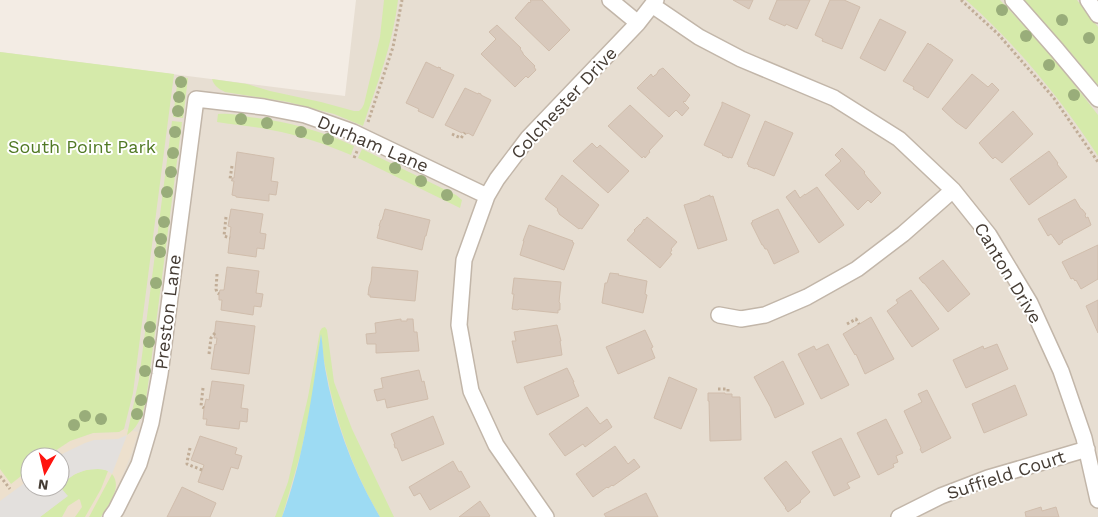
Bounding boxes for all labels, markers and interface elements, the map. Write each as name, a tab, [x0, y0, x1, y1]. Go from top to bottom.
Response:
street label: Colchester Drive	[506, 42, 621, 163]
street label: Durham Lane	[315, 111, 432, 176]
park label: South Point Park	[8, 136, 156, 157]
street label: Canton Drive	[970, 218, 1047, 327]
street label: Preston Lane	[150, 253, 185, 371]
street label: Suffield Court	[944, 445, 1068, 504]
north arrow	[20, 447, 70, 497]
text: N	[37, 476, 49, 494]

